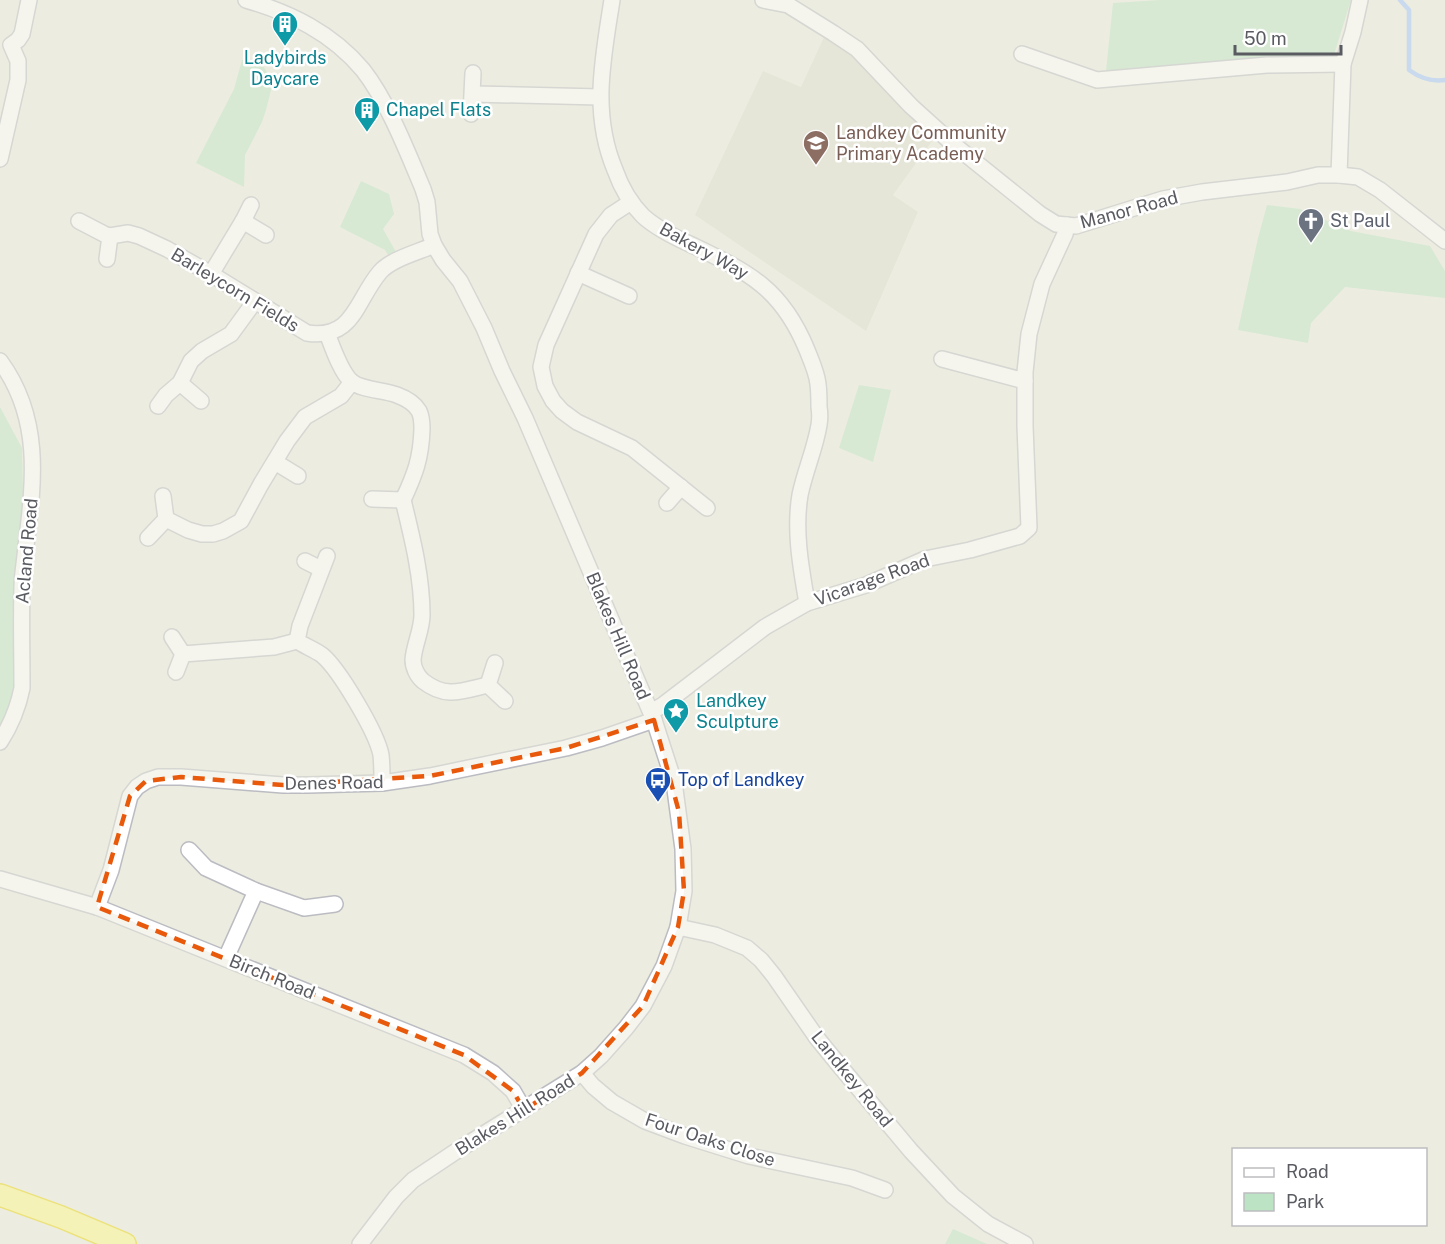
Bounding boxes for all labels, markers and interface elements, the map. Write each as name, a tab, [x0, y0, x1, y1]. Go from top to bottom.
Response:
building icon: Ladybirds Daycare	[270, 9, 300, 47]
scale bar	[1235, 18, 1342, 56]
text: 50 m	[1244, 28, 1287, 49]
place label: Ladybirds Daycare	[244, 47, 326, 89]
building icon: Chapel Flats	[352, 95, 382, 133]
place label: Chapel Flats	[386, 99, 491, 120]
place label: Landkey Community Primary Academy	[836, 122, 1007, 164]
school or university icon: Landkey Community Primary Academy	[801, 128, 831, 166]
street label: Manor Road	[1078, 186, 1180, 233]
church icon: St Paul	[1296, 206, 1326, 244]
place label: St Paul	[1330, 210, 1390, 231]
street label: Bakery Way	[656, 218, 753, 284]
street label: Barleycorn Fields	[167, 243, 303, 336]
street label: Acland Road	[11, 497, 42, 604]
street label: Vicarage Road	[811, 549, 932, 610]
street label: Blakes Hill Road	[582, 569, 655, 703]
place label: Landkey Sculpture	[696, 690, 779, 732]
place icon: Landkey Sculpture	[661, 696, 691, 734]
bus stop icon: Top of Landkey	[643, 765, 673, 803]
place label: Top of Landkey	[678, 769, 805, 790]
street label: Denes Road	[284, 771, 384, 794]
street label: Birch Road	[226, 950, 318, 1003]
street label: Landkey Road	[807, 1026, 898, 1131]
street label: Blakes Hill Road	[451, 1069, 578, 1160]
street label: Four Oaks Close	[642, 1109, 778, 1170]
legend	[1232, 1148, 1427, 1226]
text: Road	[1286, 1161, 1329, 1182]
text: Park	[1286, 1191, 1324, 1212]

